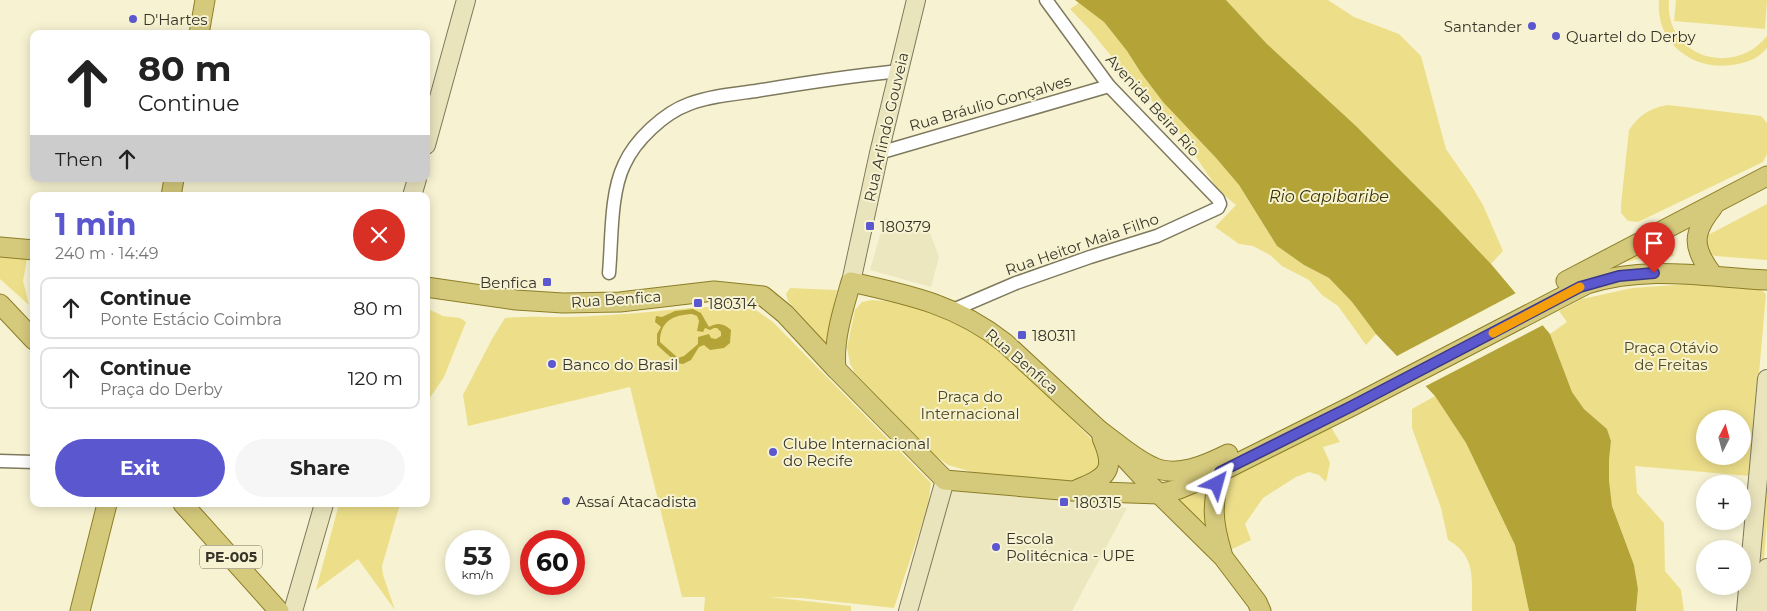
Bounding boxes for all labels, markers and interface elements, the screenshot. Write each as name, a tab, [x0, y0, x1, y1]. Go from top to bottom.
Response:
place label: D'Hartes	[143, 10, 208, 29]
marker: D'Hartes	[127, 13, 139, 25]
place label: Santander	[1444, 17, 1522, 36]
marker: Santander	[1526, 20, 1538, 32]
place label: Quartel do Derby	[1566, 27, 1696, 46]
marker: Quartel do Derby	[1550, 30, 1562, 42]
text: 80 m	[138, 47, 232, 90]
icon: ahead	[55, 50, 120, 115]
street label: Rua Arlindo Gouveia	[860, 50, 912, 204]
street label: Avenida Beira Rio	[1102, 50, 1204, 160]
street label: Rua Bráulio Gonçalves	[907, 71, 1073, 135]
text: Continue	[138, 90, 240, 117]
icon: ahead	[113, 145, 141, 173]
text: Then	[55, 148, 103, 171]
water label: Rio Capibaribe	[1269, 187, 1389, 206]
text: 1 min	[55, 206, 136, 243]
button: close	[353, 209, 405, 261]
street label: Rua Heitor Maia Filho	[1003, 209, 1161, 279]
place label: 180379	[880, 217, 931, 236]
marker: 180379	[864, 220, 876, 232]
pin	[1633, 222, 1675, 273]
icon: arrive	[1640, 229, 1668, 257]
text: 240 m · 14:49	[55, 244, 159, 263]
place label: Benfica	[480, 273, 537, 292]
marker: Benfica	[541, 276, 553, 288]
street label: Rua Benfica	[570, 286, 662, 312]
text: Continue	[100, 287, 191, 310]
icon: ahead	[57, 294, 85, 322]
place label: 180314	[708, 294, 757, 313]
text: 80 m	[353, 297, 403, 320]
marker: 180314	[692, 297, 704, 309]
text: Ponte Estácio Coimbra	[100, 310, 282, 329]
street label: Rua Benfica	[982, 324, 1062, 398]
place label: 180311	[1032, 326, 1076, 345]
marker: 180311	[1016, 329, 1028, 341]
park label: Praça Otávio de Freitas	[1624, 338, 1718, 374]
place label: Banco do Brasil	[562, 355, 678, 374]
text: Continue	[100, 357, 191, 380]
marker: Banco do Brasil	[546, 358, 558, 370]
icon: ahead	[57, 364, 85, 392]
text: 120 m	[348, 367, 403, 390]
text: Praça do Derby	[100, 380, 223, 399]
park label: Praça do Internacional	[920, 387, 1020, 423]
north arrow	[1696, 410, 1751, 465]
map controls	[1696, 410, 1751, 595]
place label: Clube Internacional do Recife	[783, 434, 930, 470]
button: Exit	[55, 439, 225, 497]
button: Share	[235, 439, 405, 497]
marker: Clube Internacional do Recife	[767, 446, 779, 458]
position arrow	[1190, 457, 1242, 509]
button: +	[1696, 475, 1751, 530]
place label: Assaí Atacadista	[576, 492, 697, 511]
place label: 180315	[1074, 493, 1121, 512]
marker: Assaí Atacadista	[560, 495, 572, 507]
marker: 180315	[1058, 496, 1070, 508]
place label: Escola Politécnica - UPE	[1006, 529, 1135, 565]
speed limit sign: 60	[520, 530, 585, 595]
button: −	[1696, 540, 1751, 595]
text: 53	[463, 541, 492, 571]
marker: Escola Politécnica - UPE	[990, 541, 1002, 553]
road number: PE-005	[200, 546, 262, 568]
text: km/h	[461, 567, 494, 582]

